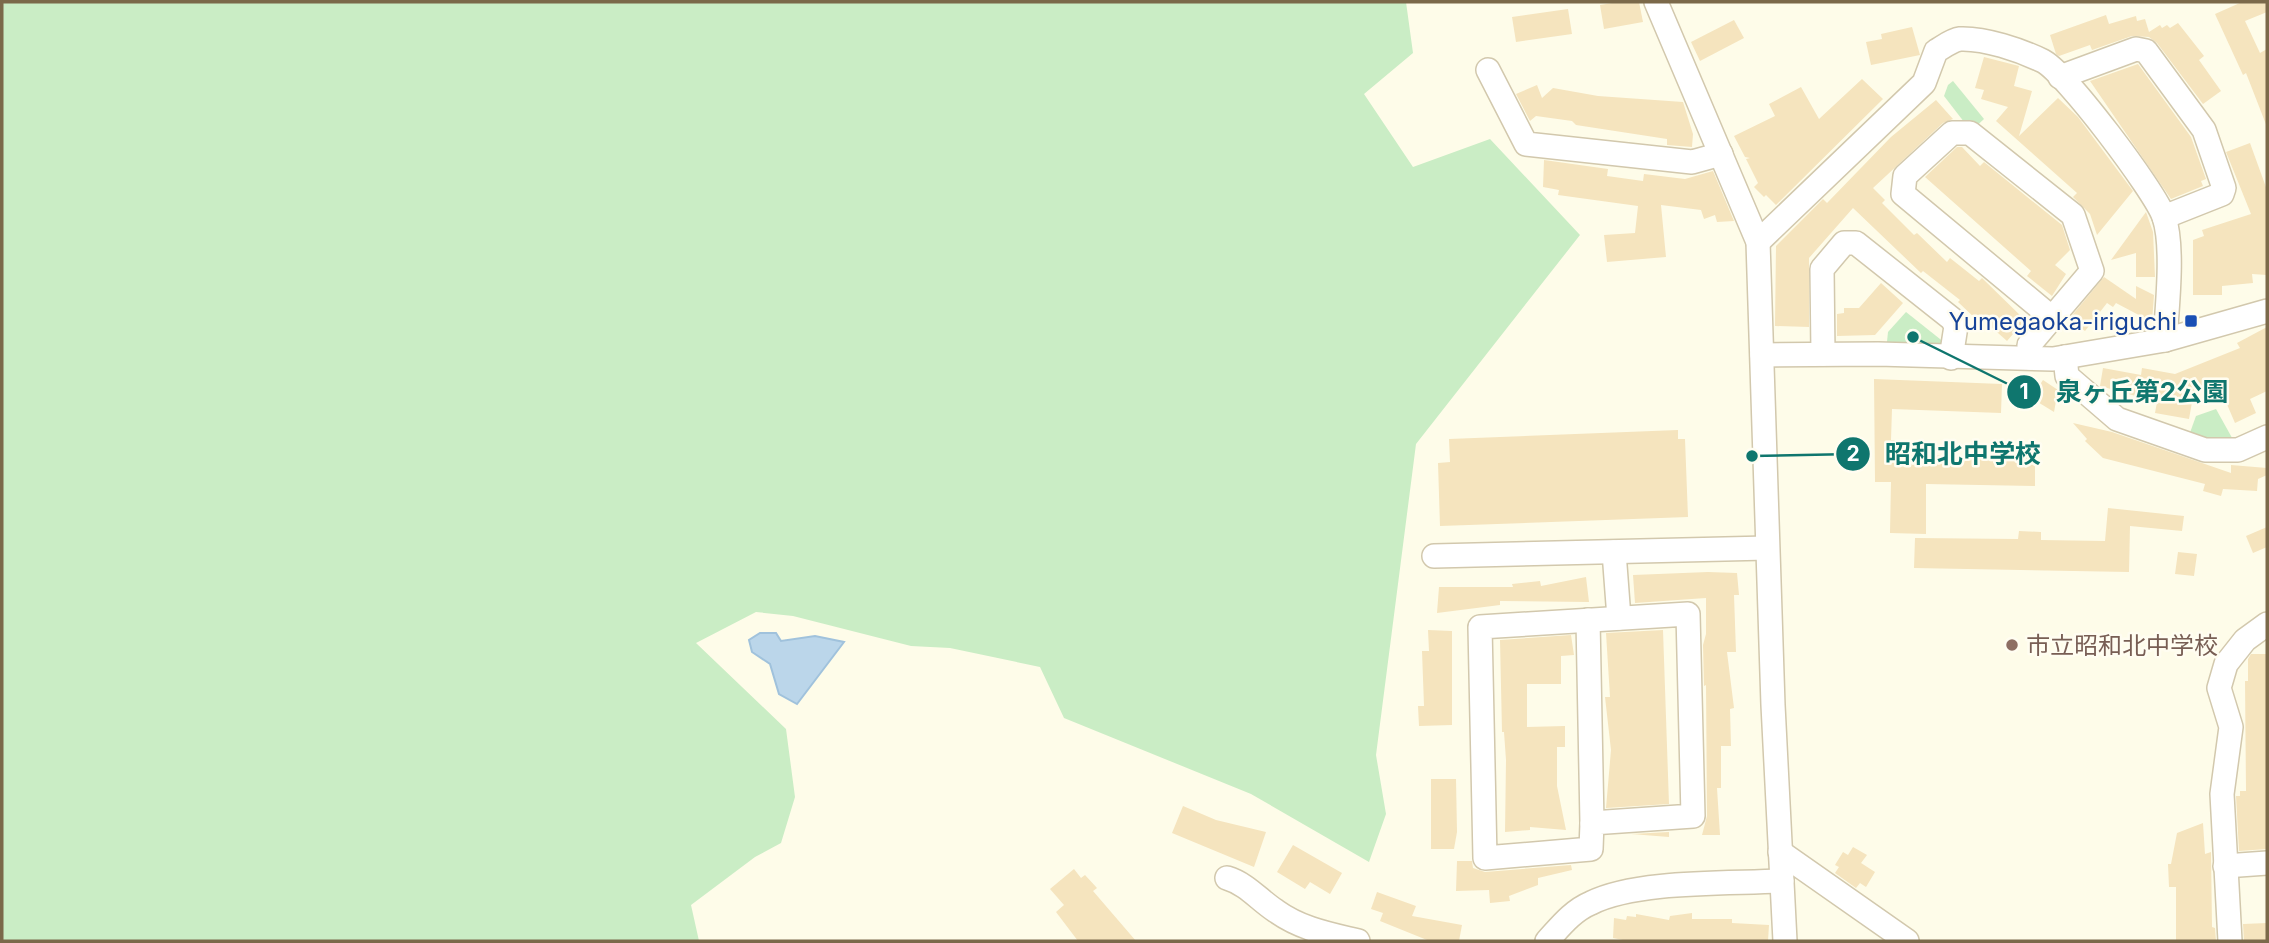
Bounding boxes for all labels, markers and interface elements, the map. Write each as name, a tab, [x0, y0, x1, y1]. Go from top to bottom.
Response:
place label: Yumegaoka-iriguchi	[1949, 307, 2177, 336]
marker: Yumegaoka-iriguchi	[2183, 313, 2199, 329]
callout: 泉ヶ丘第2公園	[2007, 368, 2242, 415]
text: 泉ヶ丘第2公園	[2056, 376, 2228, 407]
text: 1	[2019, 379, 2029, 404]
callout: 昭和北中学校	[1836, 430, 2055, 477]
text: 昭和北中学校	[1885, 438, 2041, 469]
text: 2	[1846, 441, 1860, 466]
place label: 市立昭和北中学校	[2026, 631, 2218, 660]
marker: 市立昭和北中学校	[2004, 637, 2020, 653]

